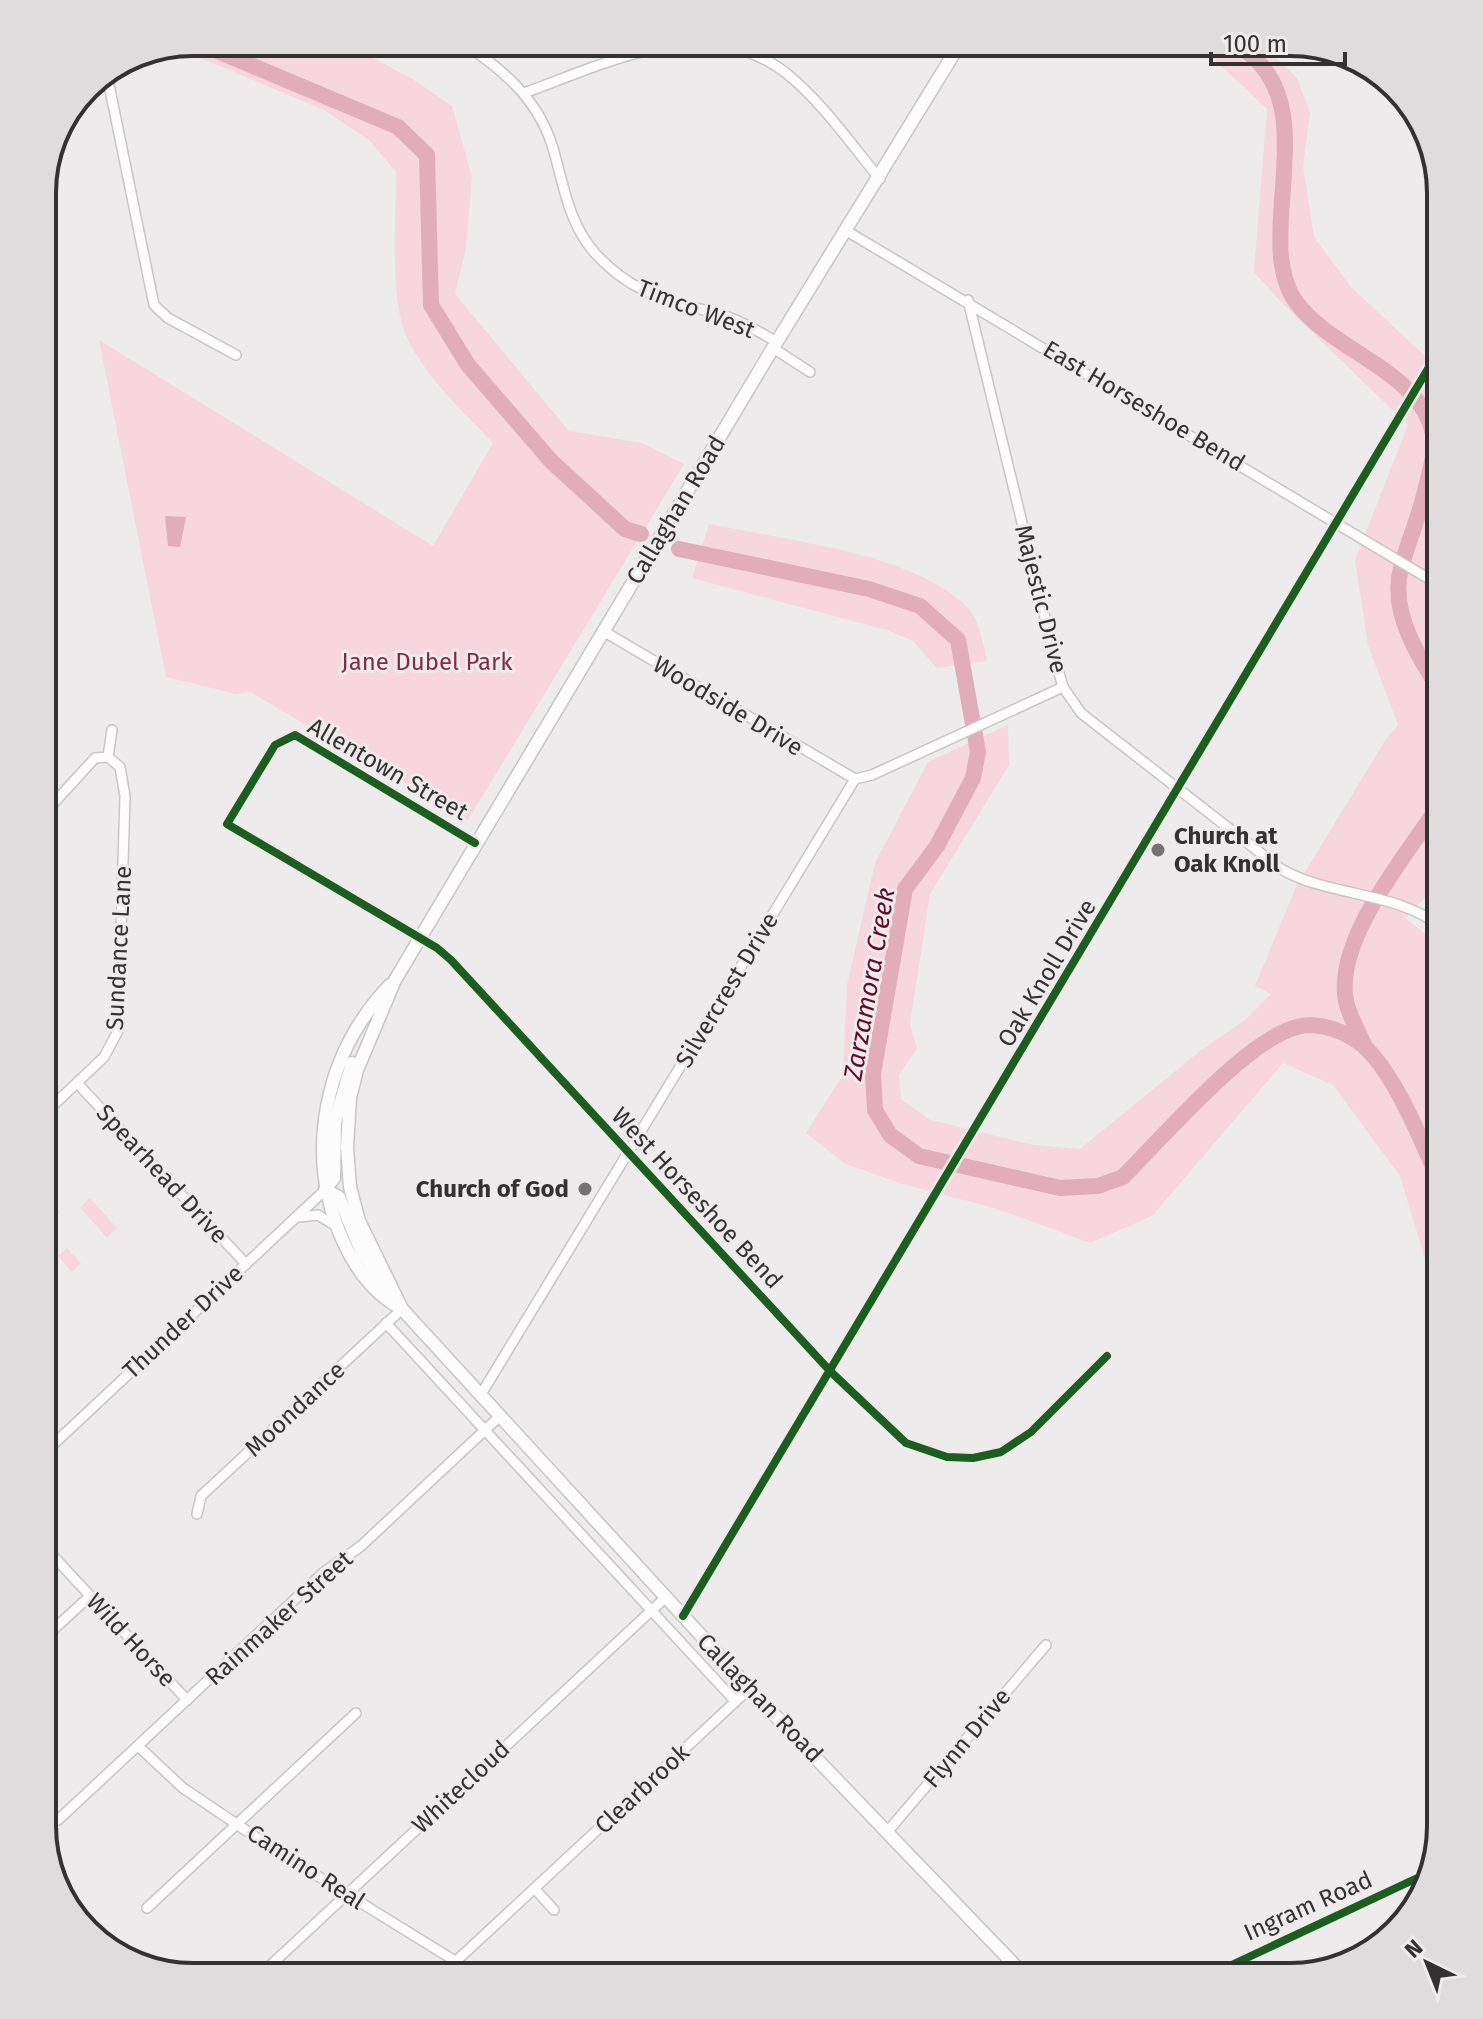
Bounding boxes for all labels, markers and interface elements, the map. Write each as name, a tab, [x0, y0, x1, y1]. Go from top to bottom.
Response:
scale bar	[1211, 16, 1345, 66]
text: 100 m	[1223, 30, 1287, 58]
street label: Timco West	[633, 274, 759, 344]
street label: East Horseshoe Bend	[1038, 335, 1250, 477]
street label: Callaghan Road	[621, 431, 731, 589]
street label: Majestic Drive	[1009, 522, 1073, 676]
park label: Jane Dubel Park	[341, 648, 513, 676]
street label: Woodside Drive	[648, 650, 808, 762]
street label: Allentown Street	[303, 712, 473, 826]
place label: Church at Oak Knoll	[1174, 822, 1281, 878]
marker: Church at Oak Knoll	[1149, 841, 1167, 859]
street label: Sundance Lane	[101, 865, 137, 1031]
water label: Zarzamora Creek	[837, 885, 902, 1084]
street label: Oak Knoll Drive	[992, 894, 1102, 1052]
street label: Silvercrest Drive	[670, 908, 784, 1072]
street label: Spearhead Drive	[91, 1099, 233, 1249]
street label: West Horseshoe Bend	[606, 1102, 788, 1294]
place label: Church of God	[416, 1175, 569, 1203]
marker: Church of God	[576, 1180, 594, 1198]
street label: Thunder Drive	[117, 1259, 249, 1385]
street label: Moondance	[239, 1356, 351, 1462]
street label: Rainmaker Street	[200, 1545, 358, 1691]
street label: Wild Horse	[81, 1587, 181, 1693]
street label: Callaghan Road	[692, 1628, 828, 1768]
street label: Flynn Drive	[917, 1683, 1017, 1793]
street label: Whitecloud	[407, 1735, 515, 1839]
street label: Clearbrook	[589, 1738, 695, 1840]
street label: Camino Real	[242, 1819, 370, 1915]
street label: Ingram Road	[1240, 1865, 1376, 1947]
north arrow	[1387, 1923, 1467, 2003]
text: N	[1399, 1934, 1428, 1964]

